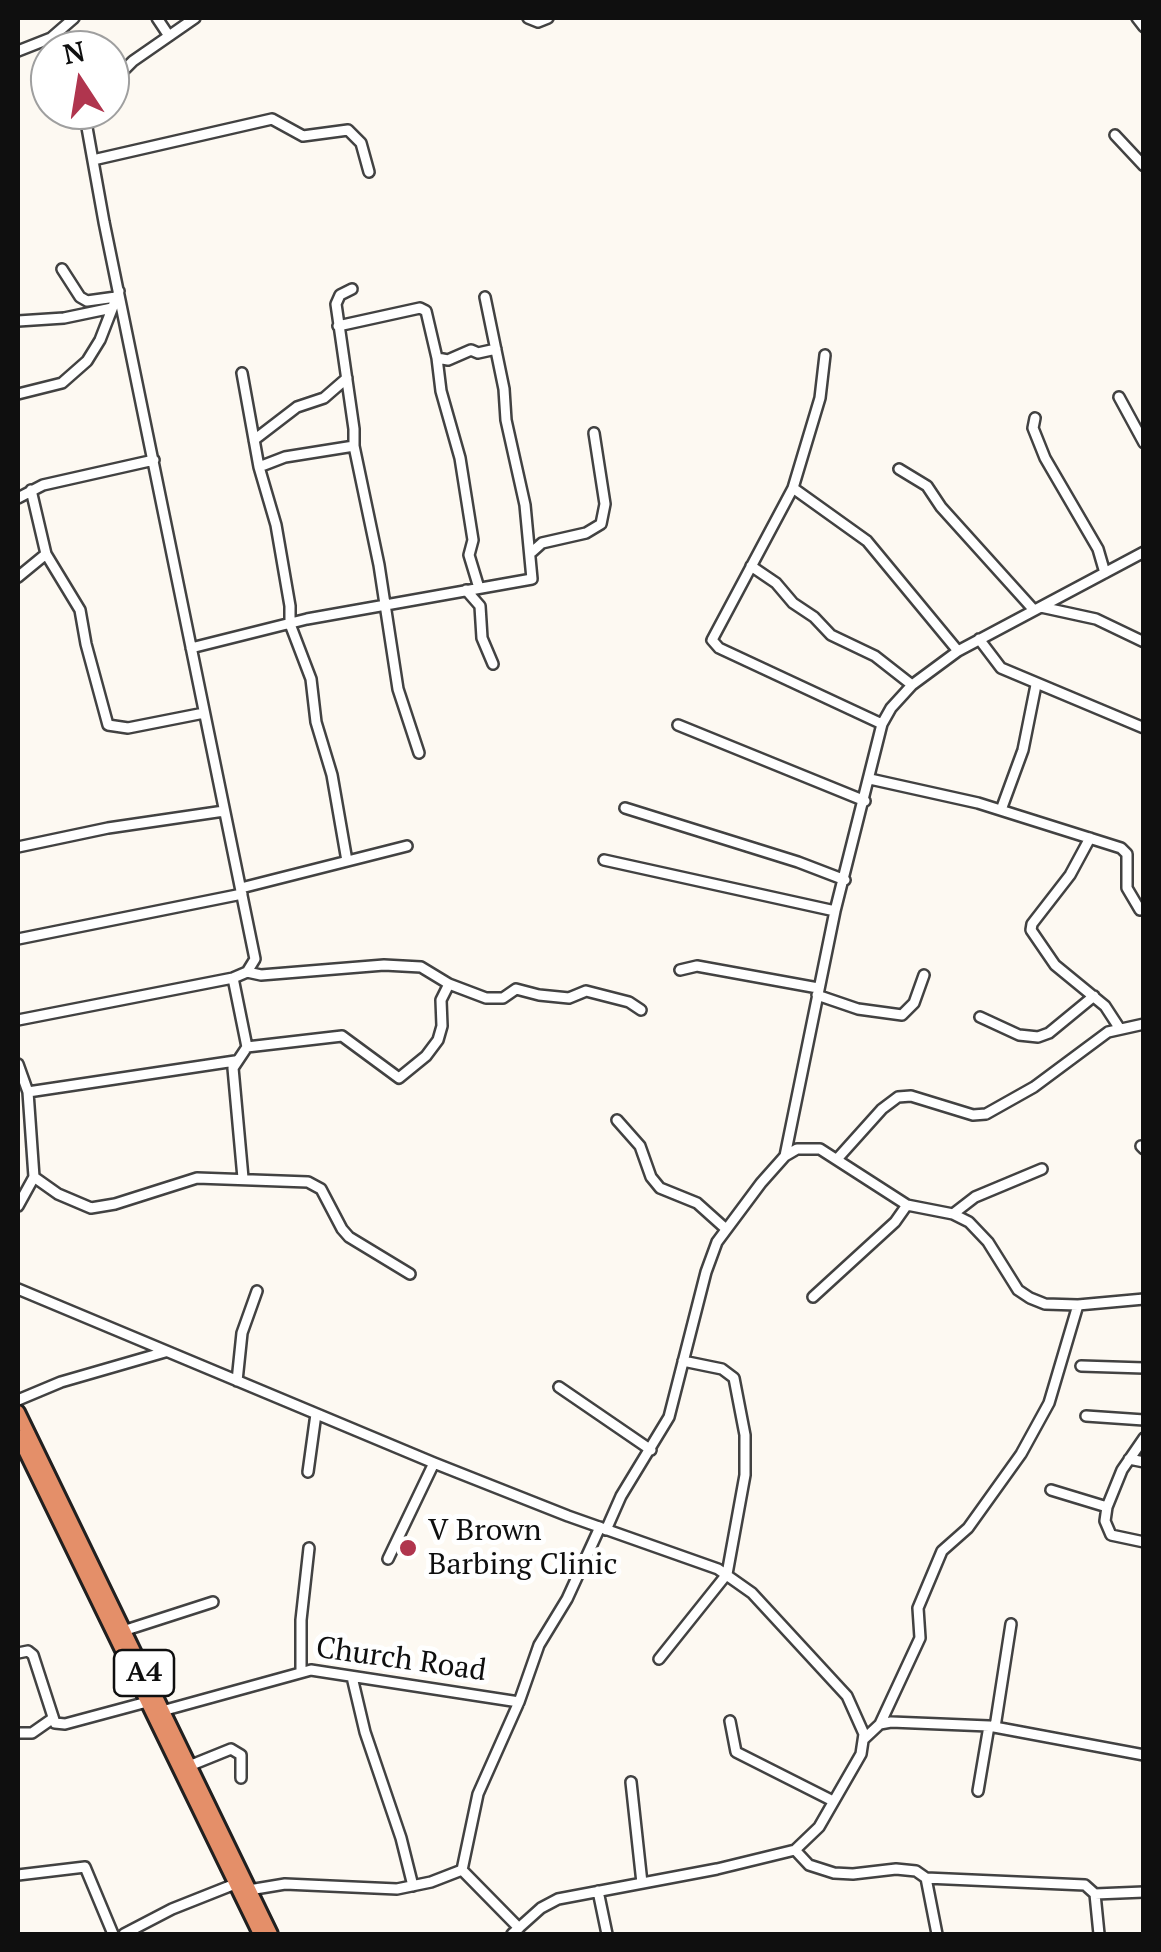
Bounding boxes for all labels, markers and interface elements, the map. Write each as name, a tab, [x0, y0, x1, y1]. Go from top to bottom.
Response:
north arrow	[30, 30, 130, 130]
text: N	[60, 32, 88, 72]
place label: V Brown Barbing Clinic	[428, 1513, 618, 1584]
marker: V Brown Barbing Clinic	[397, 1537, 419, 1559]
street label: Church Road	[314, 1630, 488, 1690]
road number: A4	[114, 1650, 174, 1696]

